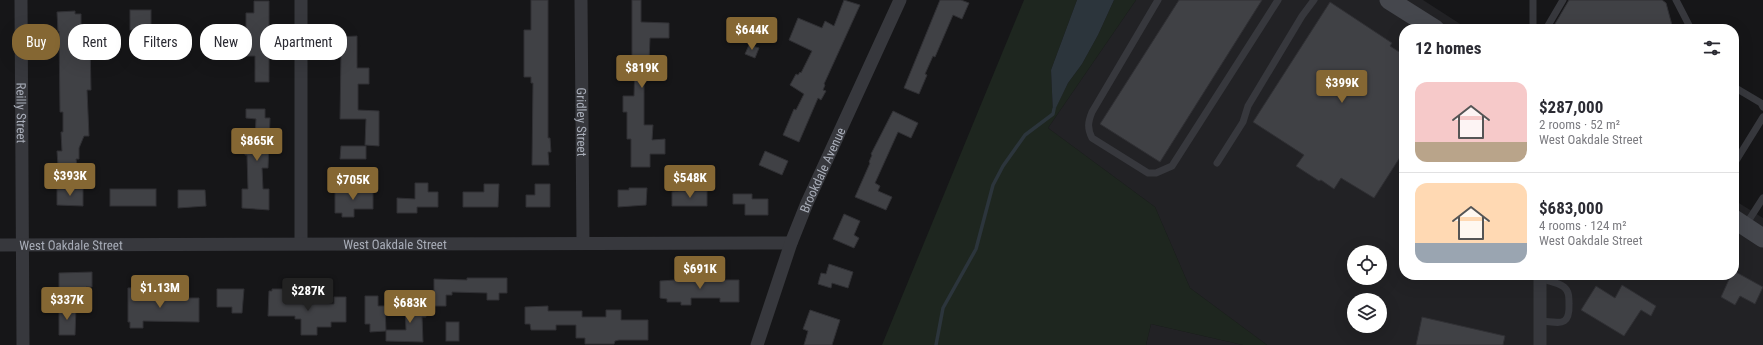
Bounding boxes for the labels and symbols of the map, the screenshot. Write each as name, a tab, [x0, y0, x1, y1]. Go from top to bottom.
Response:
pin: $644K	[724, 17, 780, 51]
pin: $819K	[614, 55, 670, 89]
pin: $399K	[1314, 70, 1370, 104]
street label: Reilly Street	[14, 83, 29, 144]
street label: Gridley Street	[574, 87, 590, 157]
street label: Brookdale Avenue	[796, 125, 848, 215]
pin: $865K	[229, 128, 285, 162]
pin: $393K	[42, 163, 98, 197]
pin: $548K	[662, 165, 718, 199]
pin: $705K	[325, 167, 381, 201]
street label: West Oakdale Street	[343, 236, 447, 252]
street label: West Oakdale Street	[19, 237, 123, 252]
pin: $691K	[672, 256, 728, 290]
pin: $1.13M	[127, 275, 193, 309]
pin: $287K	[280, 278, 336, 312]
pin: $337K	[39, 287, 95, 321]
pin: $683K	[382, 290, 438, 324]

